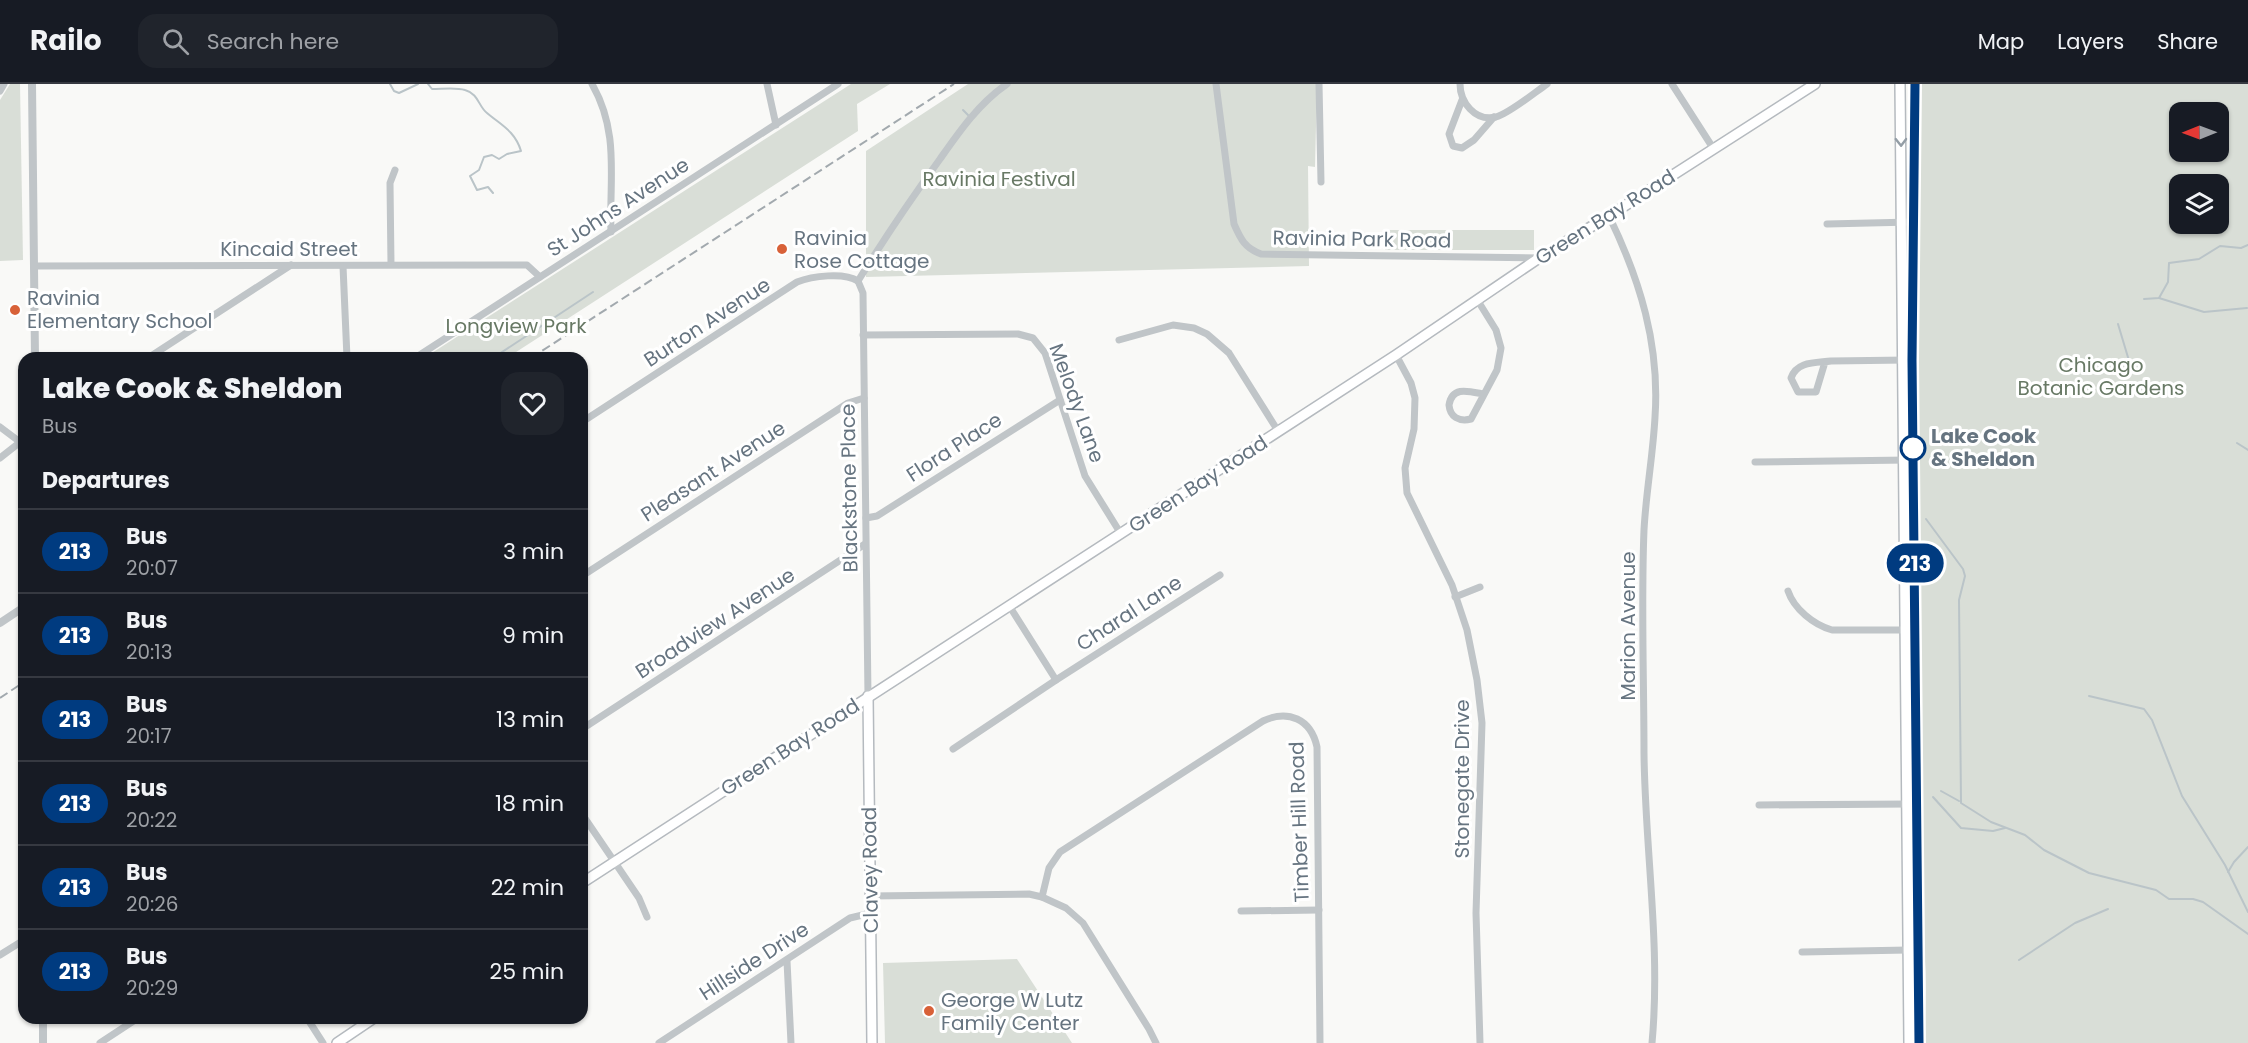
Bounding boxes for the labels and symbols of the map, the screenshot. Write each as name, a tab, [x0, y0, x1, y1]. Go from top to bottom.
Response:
north arrow	[2169, 102, 2229, 162]
one-way arrow	[1895, 138, 1907, 147]
street label: St Johns Avenue	[541, 151, 695, 263]
street label: Green Bay Road	[1530, 163, 1680, 271]
park label: Ravinia Festival	[922, 165, 1076, 193]
street label: Ravinia Park Road	[1272, 223, 1452, 255]
place label: Ravinia Rose Cottage	[794, 224, 929, 275]
street label: Kincaid Street	[220, 235, 358, 263]
marker: Ravinia Rose Cottage	[775, 242, 789, 256]
street label: Burton Avenue	[638, 271, 776, 373]
place label: Ravinia Elementary School	[27, 284, 212, 335]
marker: Ravinia Elementary School	[8, 303, 22, 317]
park label: Longview Park	[446, 312, 587, 340]
street label: Melody Lane	[1042, 340, 1112, 466]
park label: Chicago Botanic Gardens	[2018, 351, 2184, 402]
street label: Blackstone Place	[834, 403, 864, 573]
street label: Flora Place	[901, 406, 1007, 488]
street label: Pleasant Avenue	[635, 414, 791, 528]
place label: Lake Cook & Sheldon	[1931, 422, 2037, 473]
street label: Green Bay Road	[1123, 429, 1273, 539]
marker: Lake Cook & Sheldon	[1900, 435, 1926, 461]
line badge: 213	[1880, 544, 1950, 582]
street label: Marion Avenue	[1614, 551, 1642, 701]
street label: Broadview Avenue	[630, 561, 800, 685]
street label: Charal Lane	[1071, 568, 1187, 658]
street label: Green Bay Road	[715, 692, 865, 802]
street label: Stonegate Drive	[1448, 699, 1476, 859]
street label: Timber Hill Road	[1282, 741, 1316, 903]
street label: Clavey Road	[855, 807, 885, 933]
street label: Hillside Drive	[694, 915, 814, 1007]
place label: George W Lutz Family Center	[941, 986, 1083, 1037]
marker: George W Lutz Family Center	[922, 1004, 936, 1018]

